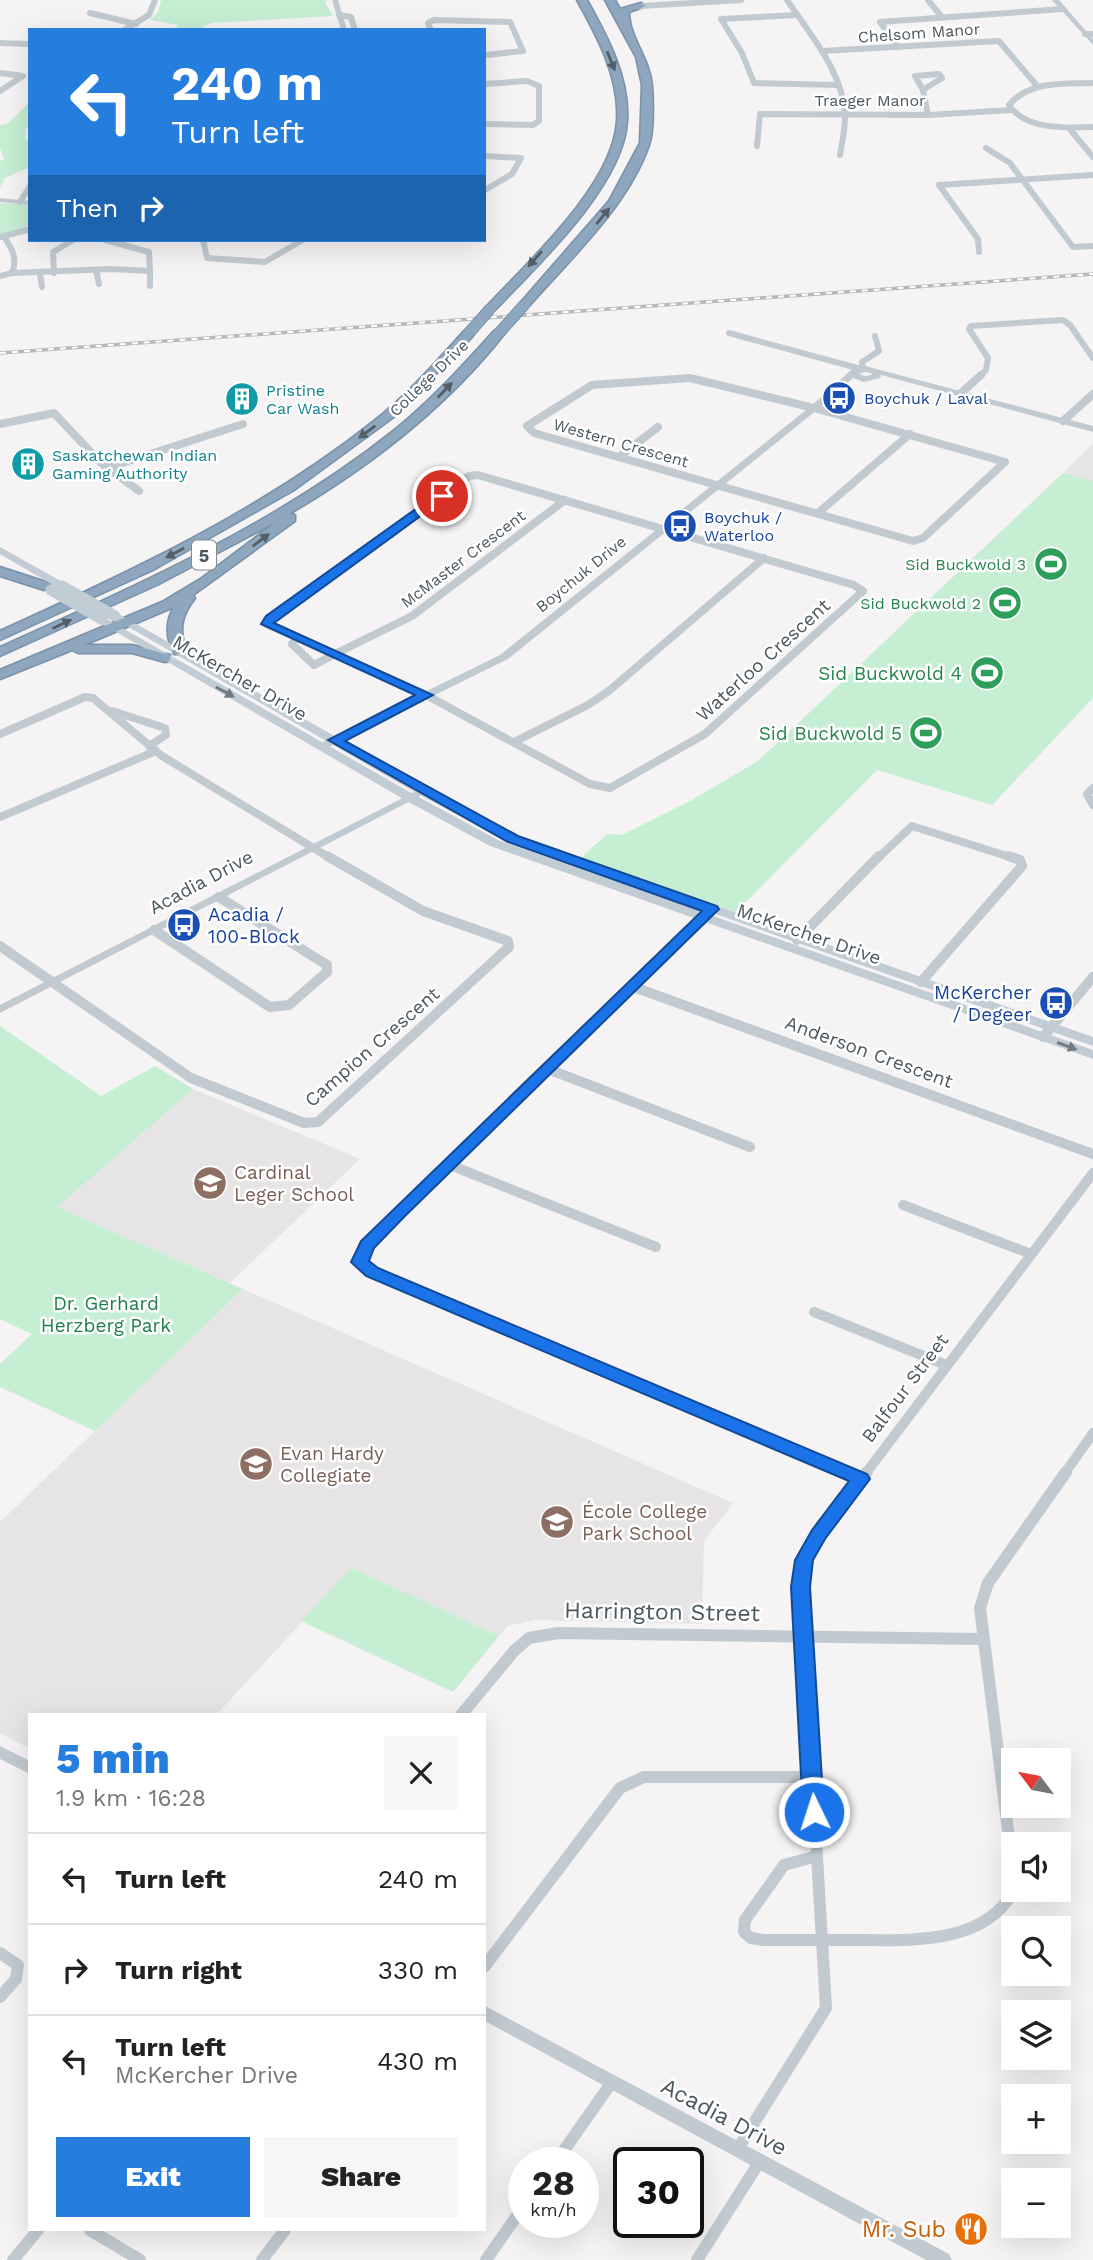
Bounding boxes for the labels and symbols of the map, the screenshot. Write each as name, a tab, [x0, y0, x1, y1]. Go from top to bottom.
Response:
street label: Chelsom Manor	[857, 19, 981, 47]
one-way arrow	[606, 51, 617, 72]
street label: Traeger Manor	[814, 91, 926, 110]
one-way arrow	[595, 207, 610, 224]
one-way arrow	[528, 250, 544, 267]
street label: College Drive	[386, 336, 472, 420]
bus stop icon: Boychuk / Laval	[820, 379, 858, 417]
building icon: Pristine Car Wash	[223, 380, 261, 418]
place label: Pristine Car Wash	[266, 381, 339, 418]
one-way arrow	[437, 382, 453, 399]
place label: Boychuk / Laval	[864, 389, 988, 408]
street label: Western Crescent	[551, 415, 691, 471]
one-way arrow	[358, 425, 376, 439]
building icon: Saskatchewan Indian Gaming Authority	[9, 445, 47, 483]
place label: Saskatchewan Indian Gaming Authority	[52, 446, 217, 483]
pin	[412, 466, 472, 526]
street label: McMaster Crescent	[397, 506, 529, 612]
bus stop icon: Boychuk / Waterloo	[661, 507, 699, 545]
place label: Boychuk / Waterloo	[704, 508, 782, 545]
street label: Boychuk Drive	[532, 532, 630, 616]
one-way arrow	[252, 533, 270, 547]
road number: 5	[192, 540, 216, 570]
sports icon: Sid Buckwold 3	[1032, 545, 1070, 583]
one-way arrow	[164, 547, 184, 559]
place label: Sid Buckwold 3	[905, 555, 1026, 574]
sports icon: Sid Buckwold 2	[986, 584, 1024, 622]
street label: Waterloo Crescent	[691, 594, 835, 726]
place label: Sid Buckwold 2	[860, 594, 981, 613]
one-way arrow	[52, 618, 72, 630]
street label: McKercher Drive	[169, 630, 311, 726]
sports icon: Sid Buckwold 4	[968, 654, 1006, 692]
place label: Sid Buckwold 4	[818, 662, 962, 685]
one-way arrow	[215, 686, 234, 698]
sports icon: Sid Buckwold 5	[907, 714, 945, 752]
place label: Sid Buckwold 5	[759, 722, 902, 745]
street label: Acadia Drive	[145, 845, 257, 919]
street label: McKercher Drive	[734, 899, 884, 969]
place label: Acadia / 100-Block	[208, 903, 300, 948]
bus stop icon: Acadia / 100-Block	[165, 906, 203, 944]
place label: McKercher / Degeer	[934, 981, 1032, 1026]
street label: Campion Crescent	[300, 982, 444, 1112]
bus stop icon: McKercher / Degeer	[1037, 984, 1075, 1022]
street label: Anderson Crescent	[782, 1011, 956, 1093]
one-way arrow	[1057, 1041, 1078, 1052]
place label: Cardinal Leger School	[234, 1161, 354, 1206]
school or university icon: Cardinal Leger School	[191, 1164, 229, 1202]
park label: Dr. Gerhard Herzberg Park	[41, 1292, 171, 1337]
street label: Balfour Street	[857, 1329, 953, 1447]
place label: Evan Hardy Collegiate	[280, 1442, 384, 1487]
school or university icon: Evan Hardy Collegiate	[237, 1445, 275, 1483]
place label: École College Park School	[582, 1500, 707, 1545]
school or university icon: École College Park School	[538, 1503, 576, 1541]
street label: Harrington Street	[564, 1597, 761, 1627]
north arrow	[1001, 1748, 1071, 1818]
position arrow	[777, 1775, 851, 1849]
street label: Acadia Drive	[656, 2072, 792, 2162]
speed limit sign: 30	[613, 2147, 704, 2238]
restaurant icon: Mr. Sub	[952, 2210, 990, 2248]
place label: Mr. Sub	[862, 2216, 946, 2243]

